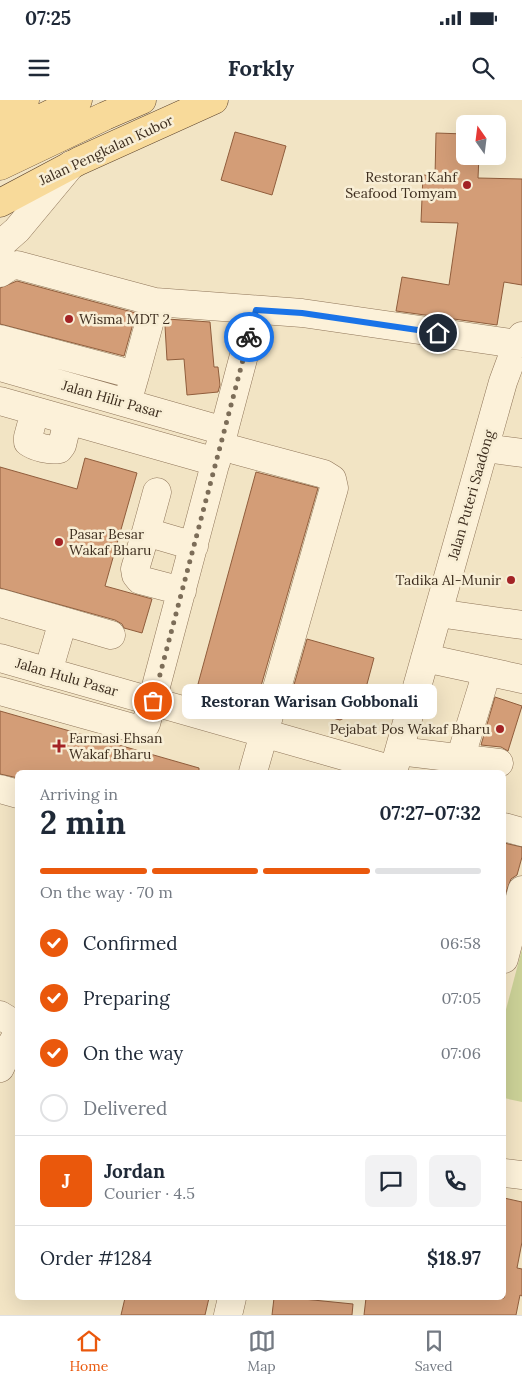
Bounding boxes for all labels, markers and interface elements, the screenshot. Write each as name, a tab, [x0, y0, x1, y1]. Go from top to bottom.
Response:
text: 07:25	[25, 6, 71, 30]
icon: menu	[25, 54, 53, 82]
text: Forkly	[228, 54, 294, 82]
icon: search	[469, 54, 497, 82]
street label: Jalan Pengkalan Kubor	[35, 111, 176, 189]
north arrow	[456, 115, 506, 165]
map controls	[456, 115, 506, 165]
place label: Restoran Kahf Seafood Tomyam	[345, 168, 458, 202]
marker: Restoran Kahf Seafood Tomyam	[461, 179, 473, 191]
place label: Wisma MDT 2	[79, 310, 170, 328]
courier	[224, 312, 274, 362]
pin	[417, 312, 459, 354]
marker: Wisma MDT 2	[63, 313, 75, 325]
icon: home	[424, 319, 452, 347]
icon: bike	[235, 323, 263, 351]
street label: Jalan Hilir Pasar	[59, 376, 164, 422]
street label: Jalan Puteri Saadong	[444, 428, 498, 563]
place label: Pasar Besar Wakaf Bharu	[69, 525, 151, 559]
marker: Pasar Besar Wakaf Bharu	[53, 536, 65, 548]
place label: Tadika Al-Munir	[396, 571, 501, 589]
marker: Tadika Al-Munir	[505, 574, 517, 586]
street label: Jalan Hulu Pasar	[13, 654, 120, 700]
pin	[132, 680, 174, 722]
callout: Restoran Warisan Gobbonali	[183, 684, 438, 718]
icon: bag	[139, 687, 167, 715]
text: Restoran Warisan Gobbonali	[201, 691, 418, 711]
place label: Pejabat Pos Wakaf Bharu	[330, 720, 490, 738]
marker: Pejabat Pos Wakaf Bharu	[494, 723, 506, 735]
place label: Farmasi Ehsan Wakaf Bharu	[69, 729, 163, 763]
marker: Farmasi Ehsan Wakaf Bharu	[53, 740, 65, 752]
text: Arriving in	[40, 784, 118, 804]
text: 07:27–07:32	[379, 801, 481, 825]
text: 2 min	[40, 802, 126, 843]
text: On the way · 70 m	[40, 882, 173, 902]
icon: check	[40, 929, 68, 957]
text: Confirmed	[83, 931, 178, 955]
text: 06:58	[440, 933, 481, 953]
icon: check	[40, 984, 68, 1012]
text: Preparing	[83, 986, 170, 1010]
text: 07:05	[441, 988, 481, 1008]
icon: check	[40, 1039, 68, 1067]
text: On the way	[83, 1041, 183, 1065]
text: 07:06	[441, 1043, 481, 1063]
text: Delivered	[83, 1096, 167, 1120]
button: chat	[365, 1155, 417, 1207]
button: phone	[429, 1155, 481, 1207]
text: Jordan	[104, 1159, 165, 1183]
text: J	[62, 1169, 70, 1193]
text: Courier · 4.5	[104, 1183, 195, 1203]
text: Order #1284	[40, 1246, 152, 1270]
text: $18.97	[427, 1246, 481, 1270]
tab: Home	[69, 1327, 108, 1375]
tab: Map	[247, 1327, 276, 1375]
tab: Saved	[415, 1327, 453, 1375]

